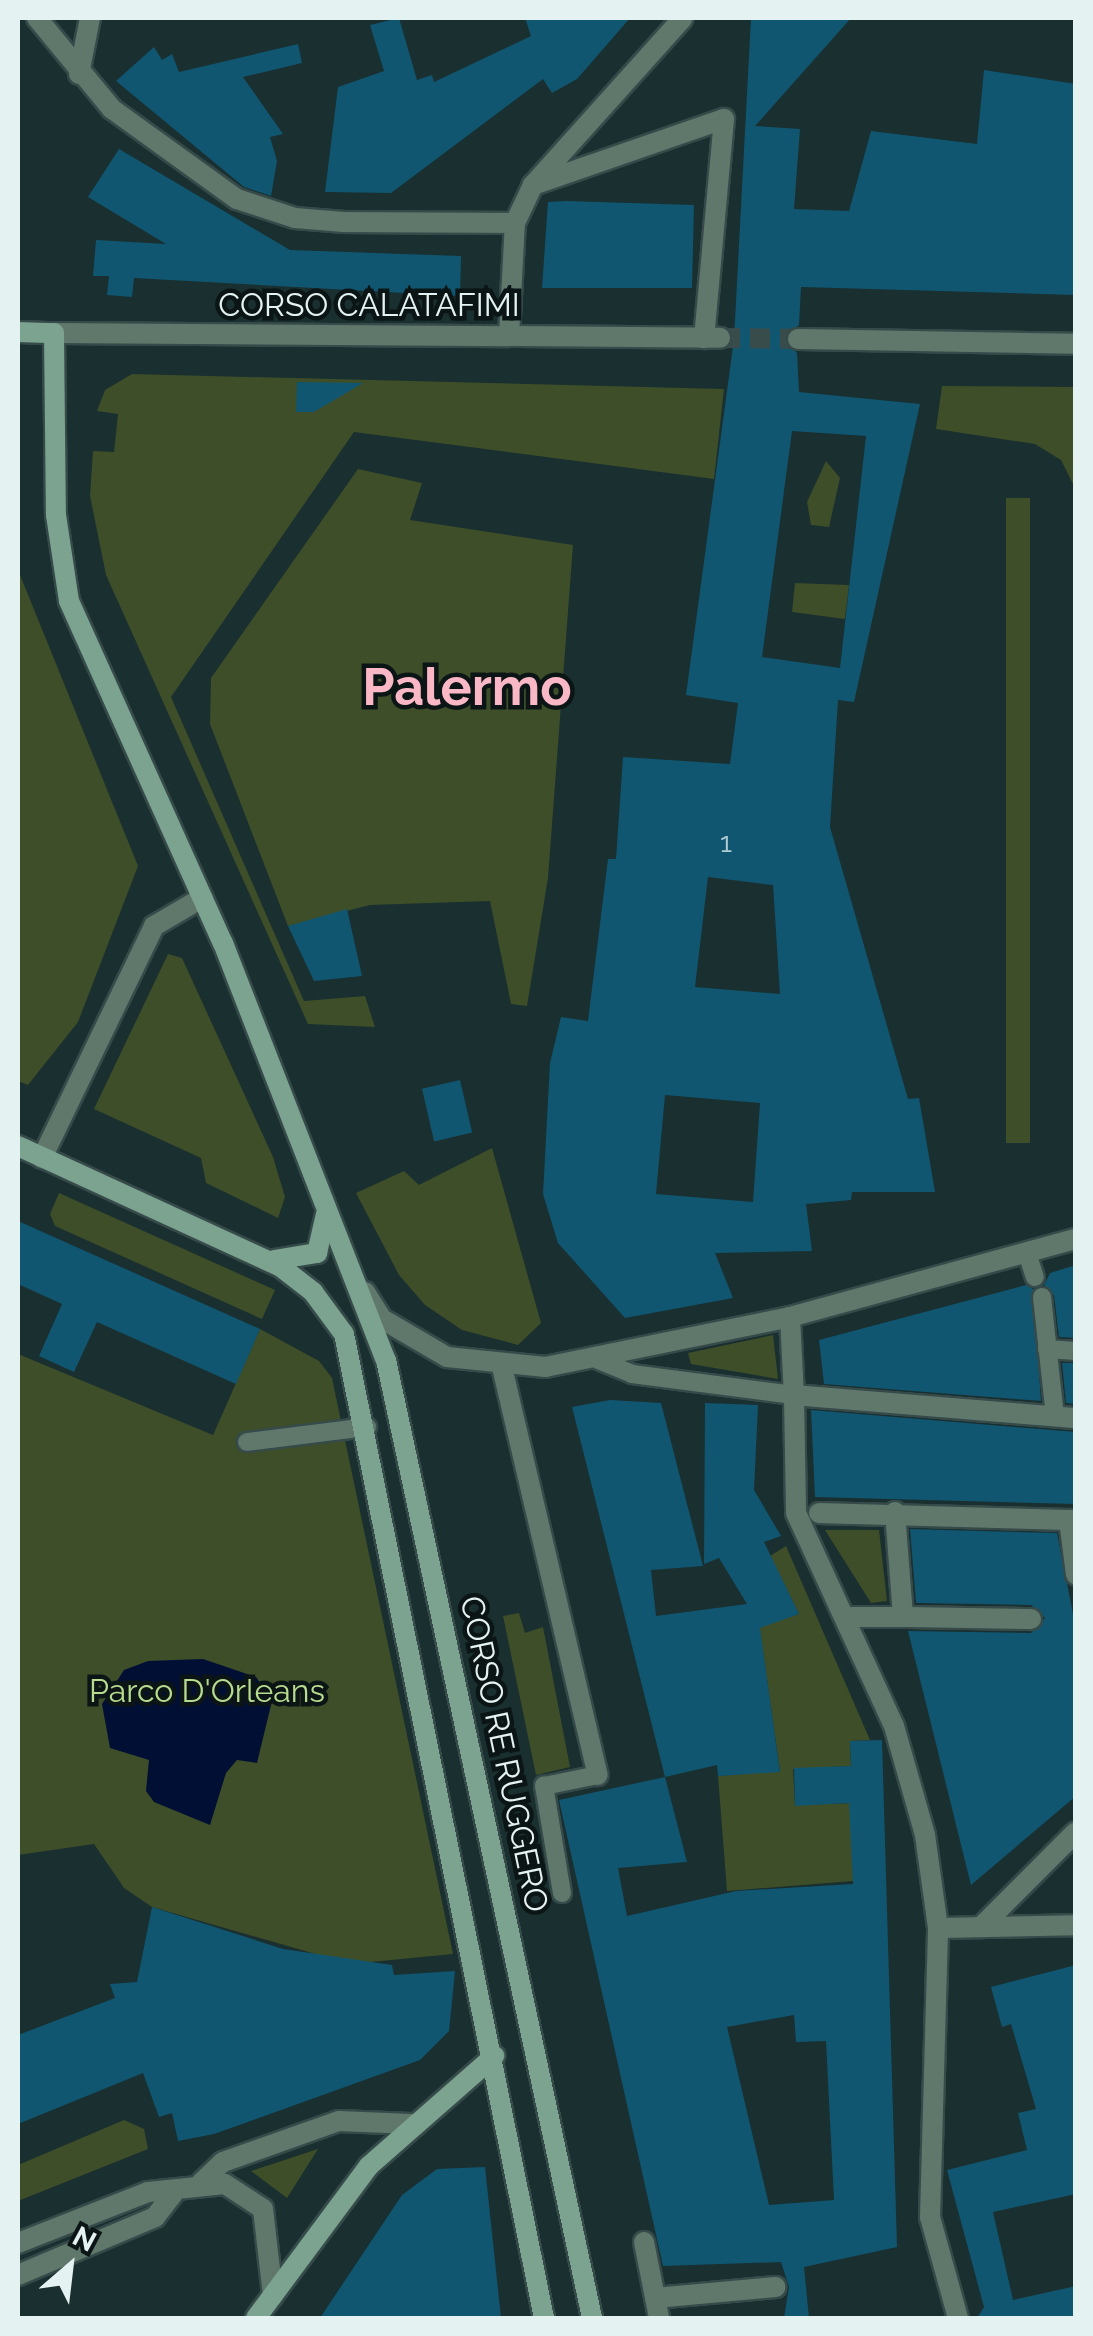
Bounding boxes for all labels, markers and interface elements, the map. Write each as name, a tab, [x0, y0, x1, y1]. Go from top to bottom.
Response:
street label: CORSO CALATAFIMI	[218, 286, 520, 324]
district label: Palermo	[362, 656, 572, 718]
house number: 1	[720, 826, 732, 860]
street label: CORSO RE RUGGERO	[452, 1592, 556, 1916]
park label: Parco D'Orleans	[89, 1672, 325, 1710]
north arrow	[20, 2216, 120, 2316]
text: N	[67, 2219, 102, 2259]

